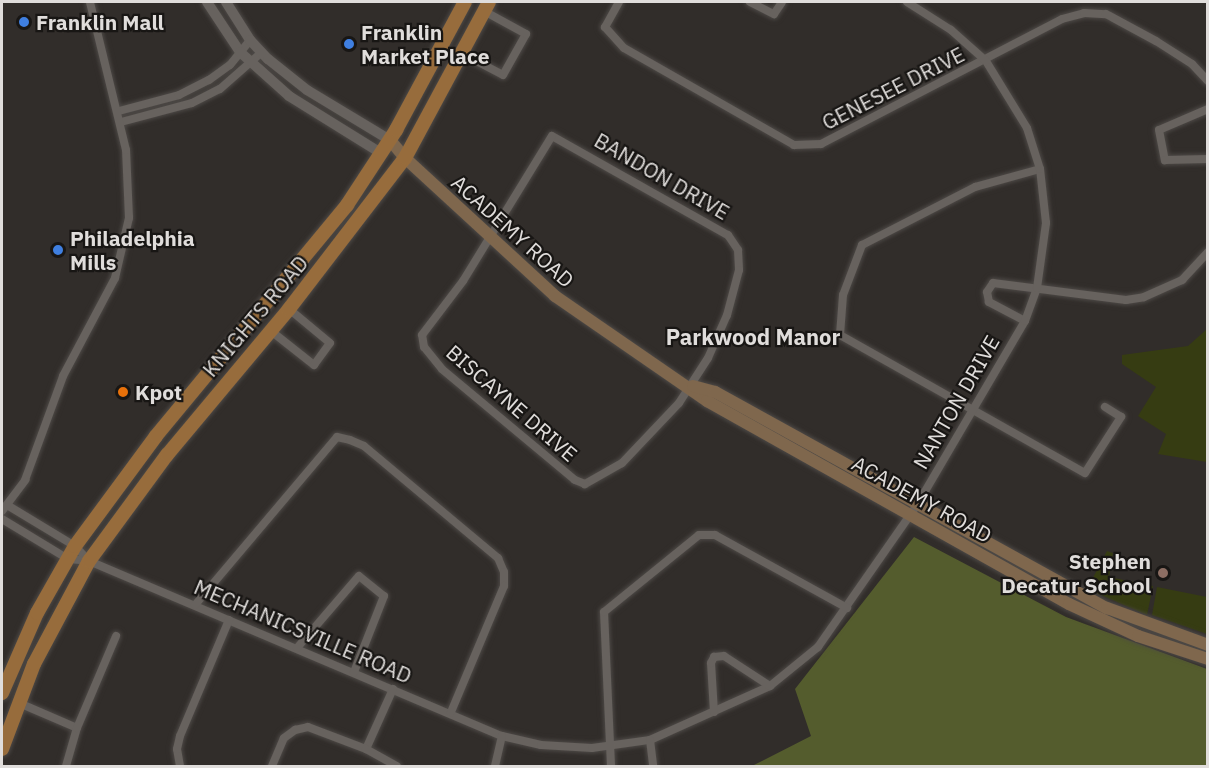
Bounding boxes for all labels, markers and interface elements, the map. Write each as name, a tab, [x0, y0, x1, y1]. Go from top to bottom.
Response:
place label: Franklin Mall	[36, 9, 164, 35]
marker: Franklin Mall	[17, 15, 31, 29]
place label: Franklin Market Place	[361, 19, 490, 69]
marker: Franklin Market Place	[342, 37, 356, 51]
street label: GENESEE DRIVE	[818, 41, 968, 135]
street label: BANDON DRIVE	[590, 127, 734, 225]
street label: ACADEMY ROAD	[447, 170, 579, 292]
place label: Philadelphia Mills	[70, 225, 195, 275]
marker: Philadelphia Mills	[51, 243, 65, 257]
street label: KNIGHTS ROAD	[197, 250, 313, 382]
district label: Parkwood Manor	[666, 324, 840, 350]
street label: NANTON DRIVE	[907, 331, 1005, 473]
street label: BISCAYNE DRIVE	[441, 339, 583, 467]
place label: Kpot	[135, 379, 182, 405]
marker: Kpot	[116, 385, 130, 399]
street label: ACADEMY ROAD	[848, 450, 996, 548]
place label: Stephen Decatur School	[1001, 548, 1151, 598]
marker: Stephen Decatur School	[1156, 566, 1170, 580]
street label: MECHANICSVILLE ROAD	[190, 574, 416, 688]

